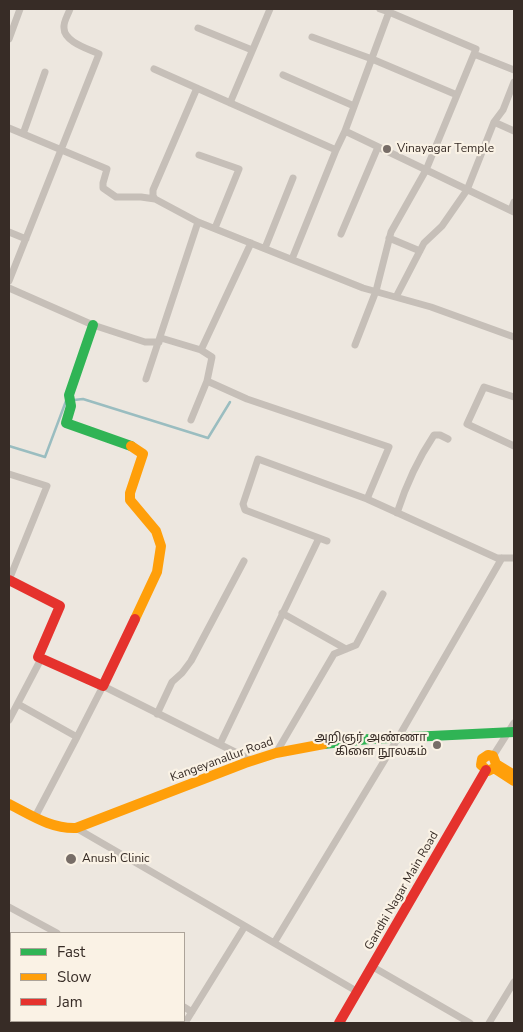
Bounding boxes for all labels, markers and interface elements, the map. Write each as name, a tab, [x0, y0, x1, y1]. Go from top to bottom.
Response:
place label: Vinayagar Temple	[397, 142, 494, 156]
marker: Vinayagar Temple	[381, 143, 393, 155]
place label: அறிஞர் அண்ணா கிளை நூலகம்	[314, 731, 427, 759]
street label: Kangeyanallur Road	[168, 735, 276, 785]
marker: அறிஞர் அண்ணா கிளை நூலகம்	[431, 739, 443, 751]
street label: Gandhi Nagar Main Road	[362, 829, 442, 953]
marker: Anush Clinic	[64, 852, 78, 866]
place label: Anush Clinic	[82, 852, 150, 866]
legend	[10, 932, 185, 1022]
text: Fast	[57, 942, 85, 962]
text: Slow	[57, 967, 91, 987]
text: Jam	[57, 992, 83, 1012]

